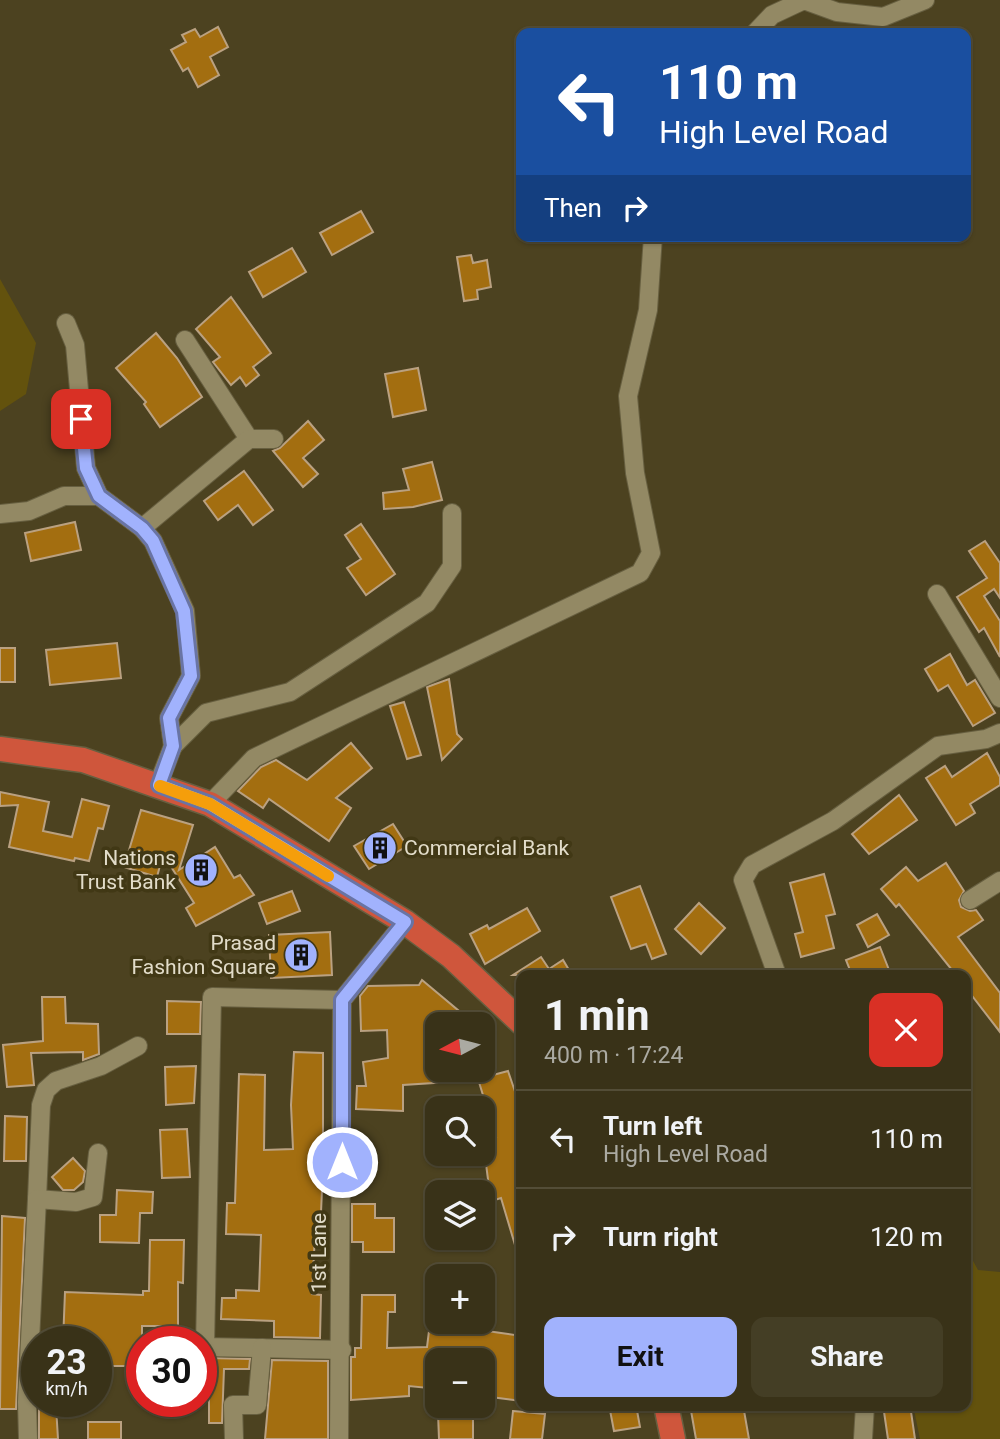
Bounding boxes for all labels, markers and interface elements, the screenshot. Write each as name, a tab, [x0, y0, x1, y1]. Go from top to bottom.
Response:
text: 110 m	[659, 54, 798, 111]
icon: left	[544, 56, 635, 147]
text: High Level Road	[659, 113, 889, 151]
icon: right	[616, 189, 654, 227]
text: Then	[544, 193, 602, 223]
pin	[51, 389, 111, 449]
icon: arrive	[62, 400, 100, 438]
building icon: Commercial Bank	[361, 829, 399, 867]
place label: Commercial Bank	[404, 836, 569, 860]
place label: Nations Trust Bank	[76, 846, 176, 894]
building icon: Nations Trust Bank	[182, 851, 220, 889]
place label: Prasad Fashion Square	[132, 931, 276, 979]
building icon: Prasad Fashion Square	[282, 936, 320, 974]
text: 1 min	[544, 991, 650, 1040]
button: close	[869, 993, 943, 1067]
north arrow	[425, 1012, 495, 1082]
map controls	[425, 1012, 495, 1418]
text: 400 m · 17:24	[544, 1042, 683, 1069]
button: search	[425, 1096, 495, 1166]
text: Turn left	[603, 1111, 702, 1141]
icon: left	[544, 1120, 582, 1158]
text: 110 m	[870, 1124, 943, 1154]
position arrow	[305, 1125, 379, 1199]
text: High Level Road	[603, 1141, 768, 1168]
button: layers	[425, 1180, 495, 1250]
street label: 1st Lane	[307, 1213, 331, 1293]
icon: right	[544, 1218, 582, 1256]
text: Turn right	[603, 1222, 718, 1252]
text: 120 m	[870, 1222, 943, 1252]
button: +	[425, 1264, 495, 1334]
button: Exit	[544, 1317, 737, 1397]
button: Share	[751, 1317, 943, 1397]
speed limit sign: 30	[126, 1326, 217, 1417]
text: 23	[46, 1342, 87, 1383]
button: −	[425, 1348, 495, 1418]
text: km/h	[45, 1378, 88, 1399]

